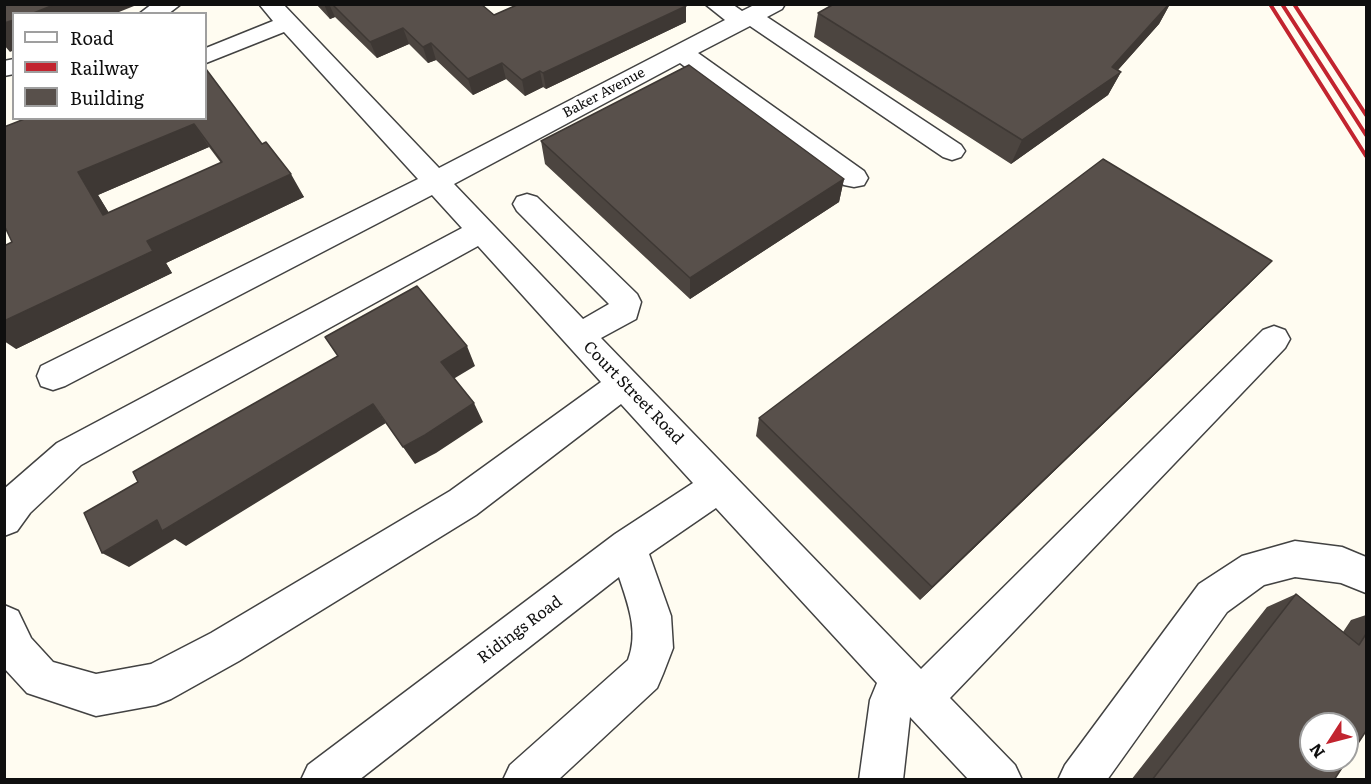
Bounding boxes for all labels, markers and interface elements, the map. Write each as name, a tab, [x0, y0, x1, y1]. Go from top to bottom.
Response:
legend	[12, 12, 207, 120]
text: Road	[70, 24, 114, 51]
text: Railway	[70, 54, 139, 81]
street label: Baker Avenue	[560, 64, 648, 122]
text: Building	[70, 84, 144, 111]
street label: Court Street Road	[579, 338, 687, 448]
street label: Ridings Road	[474, 592, 566, 668]
north arrow	[1299, 712, 1359, 772]
text: N	[1302, 739, 1330, 764]

